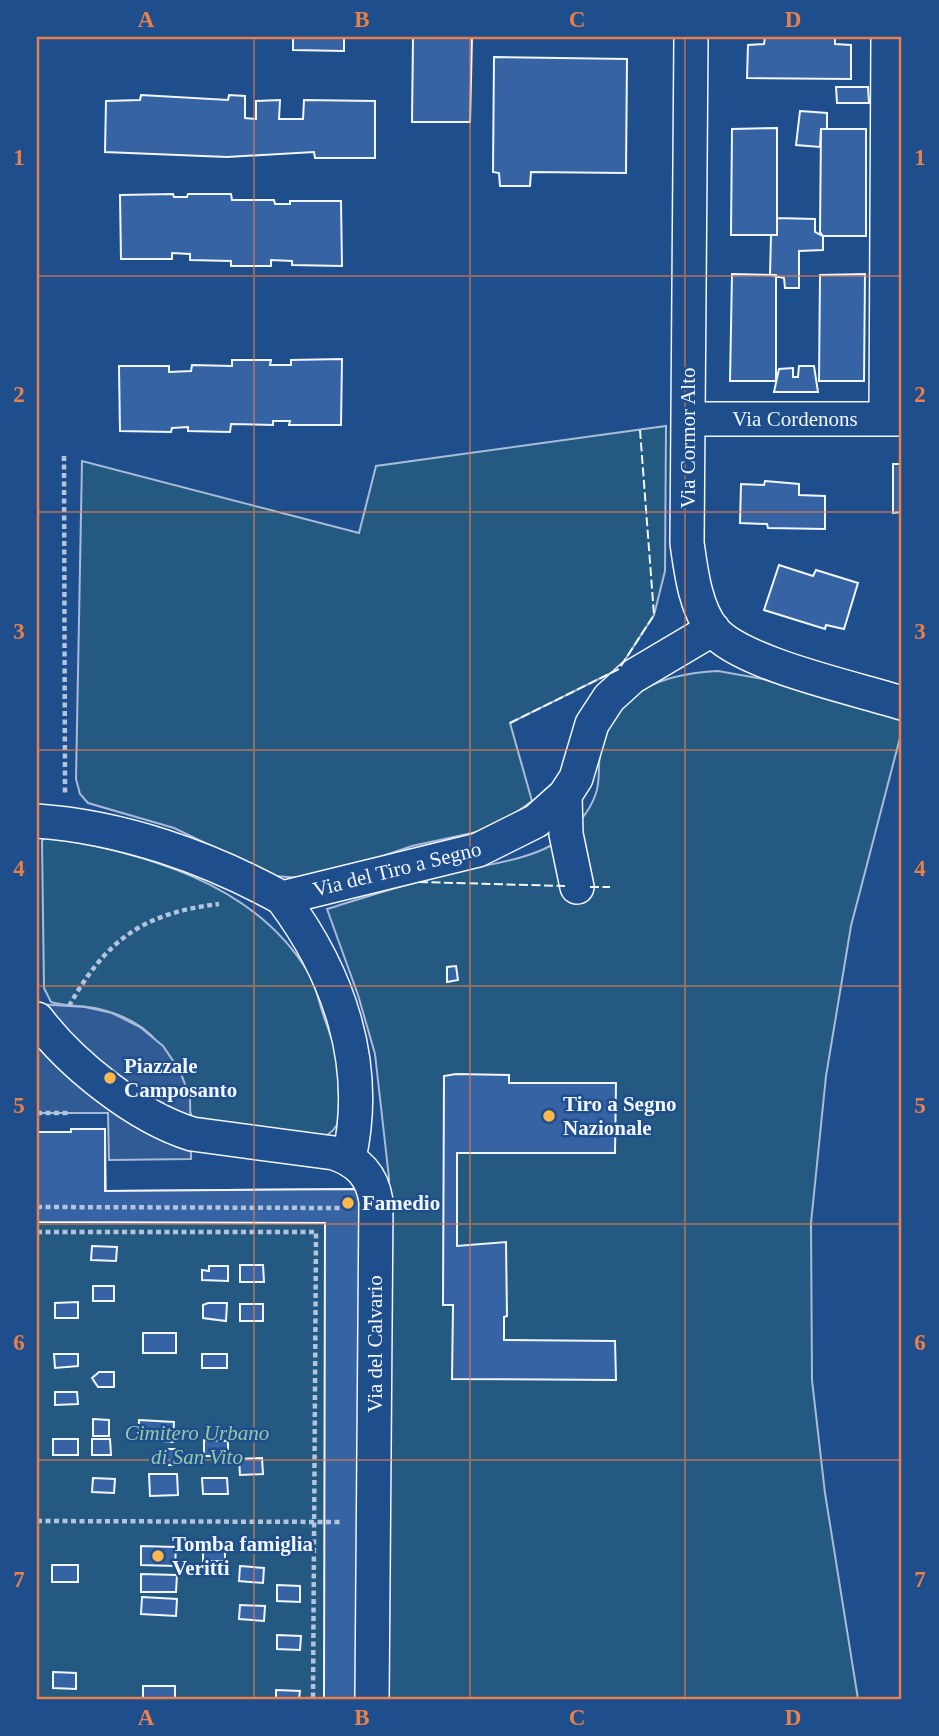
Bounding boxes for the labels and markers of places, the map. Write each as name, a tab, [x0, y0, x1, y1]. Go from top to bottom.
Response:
place label: Piazzale Camposanto	[124, 1054, 237, 1102]
marker: Piazzale Camposanto	[102, 1070, 118, 1086]
place label: Tiro a Segno Nazionale	[563, 1092, 677, 1140]
marker: Tiro a Segno Nazionale	[541, 1108, 557, 1124]
place label: Famedio	[362, 1191, 440, 1215]
marker: Famedio	[340, 1195, 356, 1211]
place label: Tomba famiglia Veritti	[172, 1532, 313, 1580]
marker: Tomba famiglia Veritti	[150, 1548, 166, 1564]

